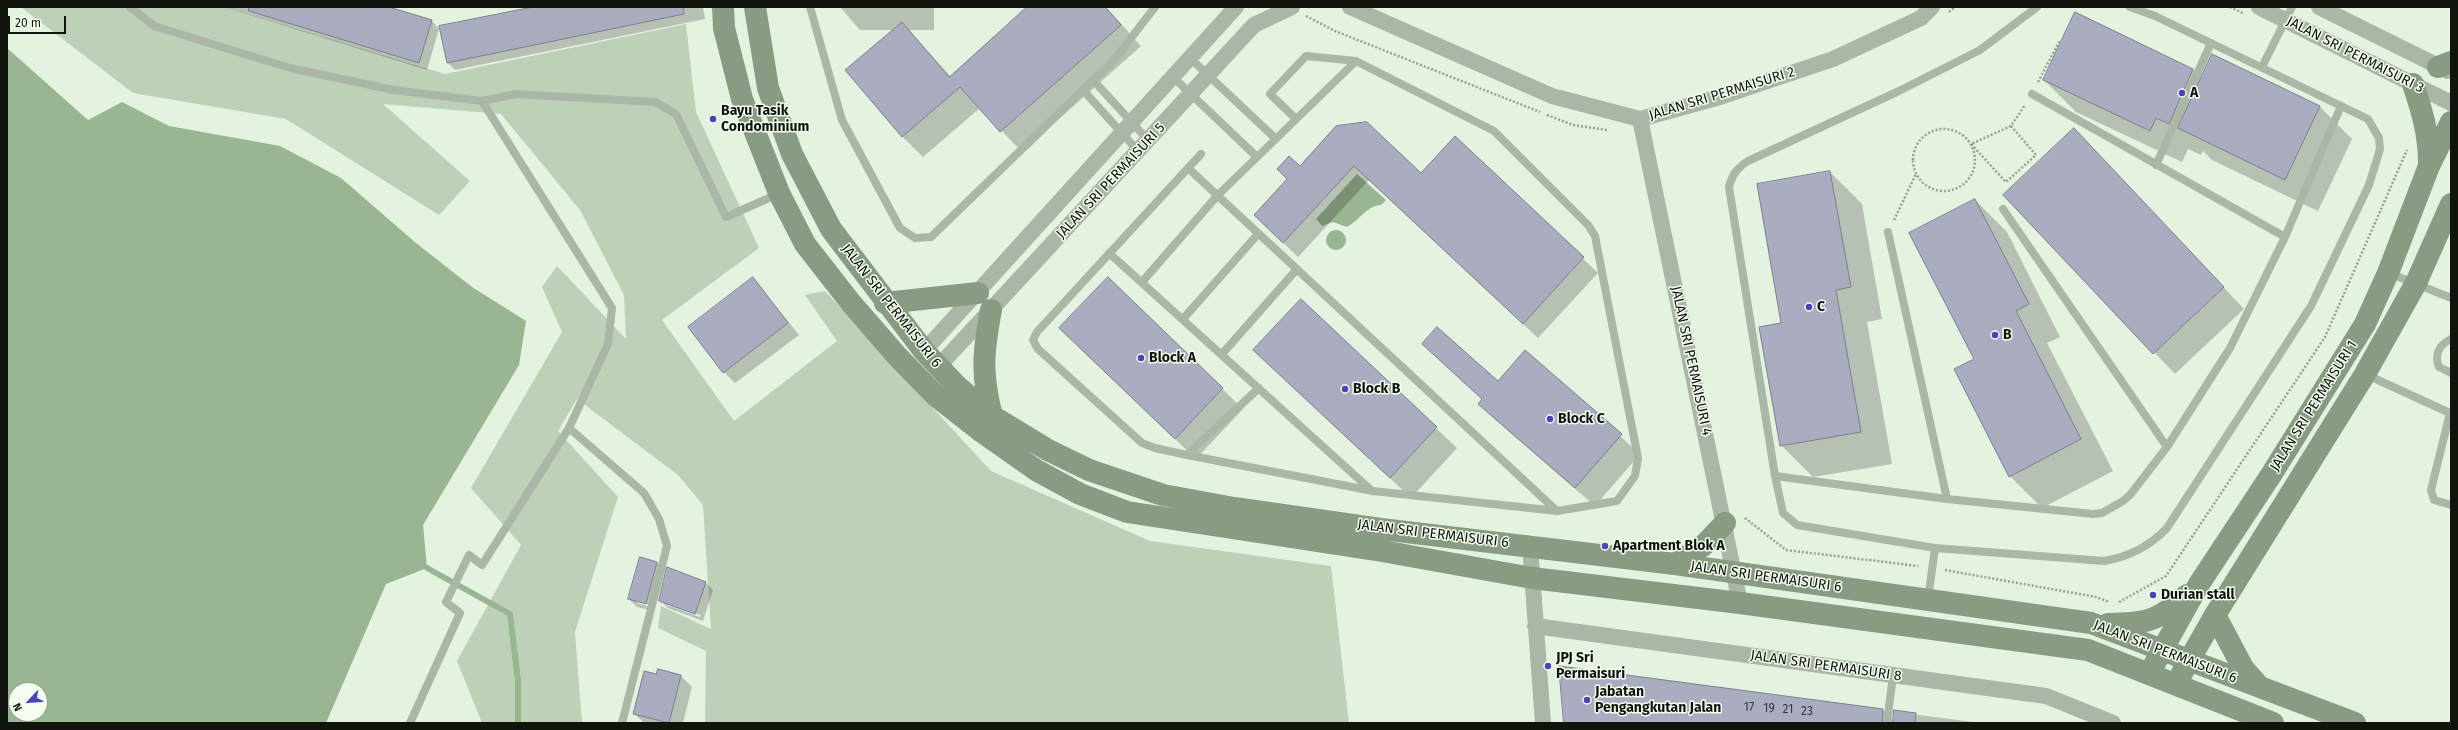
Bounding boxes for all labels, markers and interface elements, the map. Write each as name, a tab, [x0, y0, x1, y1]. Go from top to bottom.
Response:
scale bar	[10, 8, 68, 34]
street label: JALAN SRI PERMAISURI 3	[2284, 13, 2426, 97]
text: 20 m	[15, 16, 41, 30]
street label: JALAN SRI PERMAISURI 2	[1647, 64, 1797, 124]
place label: A	[2190, 85, 2198, 101]
marker: A	[2177, 88, 2187, 98]
place label: Bayu Tasik Condominium	[721, 103, 809, 136]
marker: Bayu Tasik Condominium	[708, 114, 718, 124]
street label: JALAN SRI PERMAISURI 5	[1053, 120, 1169, 242]
street label: JALAN SRI PERMAISURI 6	[837, 241, 945, 371]
street label: JALAN SRI PERMAISURI 4	[1667, 285, 1715, 437]
place label: C	[1817, 299, 1825, 315]
marker: C	[1804, 302, 1814, 312]
place label: B	[2003, 327, 2012, 343]
marker: B	[1990, 330, 2000, 340]
street label: JALAN SRI PERMAISURI 1	[2267, 338, 2361, 474]
place label: Block A	[1149, 350, 1196, 366]
marker: Block A	[1136, 353, 1146, 363]
place label: Block B	[1353, 381, 1400, 397]
marker: Block B	[1340, 384, 1350, 394]
place label: Block C	[1558, 411, 1605, 427]
marker: Block C	[1545, 414, 1555, 424]
street label: JALAN SRI PERMAISURI 6	[1356, 516, 1510, 552]
place label: Apartment Blok A	[1613, 538, 1725, 554]
marker: Apartment Blok A	[1600, 541, 1610, 551]
street label: JALAN SRI PERMAISURI 6	[1689, 558, 1843, 596]
place label: Durian stall	[2161, 587, 2235, 603]
marker: Durian stall	[2148, 590, 2158, 600]
street label: JALAN SRI PERMAISURI 6	[2091, 617, 2239, 687]
street label: JALAN SRI PERMAISURI 8	[1749, 647, 1903, 685]
place label: JPJ Sri Permaisuri	[1556, 650, 1625, 682]
marker: JPJ Sri Permaisuri	[1543, 661, 1553, 671]
north arrow	[8, 682, 48, 722]
place label: Jabatan Pengangkutan Jalan	[1595, 684, 1721, 716]
marker: Jabatan Pengangkutan Jalan	[1582, 695, 1592, 705]
text: N	[10, 701, 25, 713]
house number: 17	[1744, 701, 1754, 715]
house number: 19	[1763, 702, 1775, 716]
house number: 21	[1783, 703, 1793, 717]
house number: 23	[1801, 705, 1813, 719]

